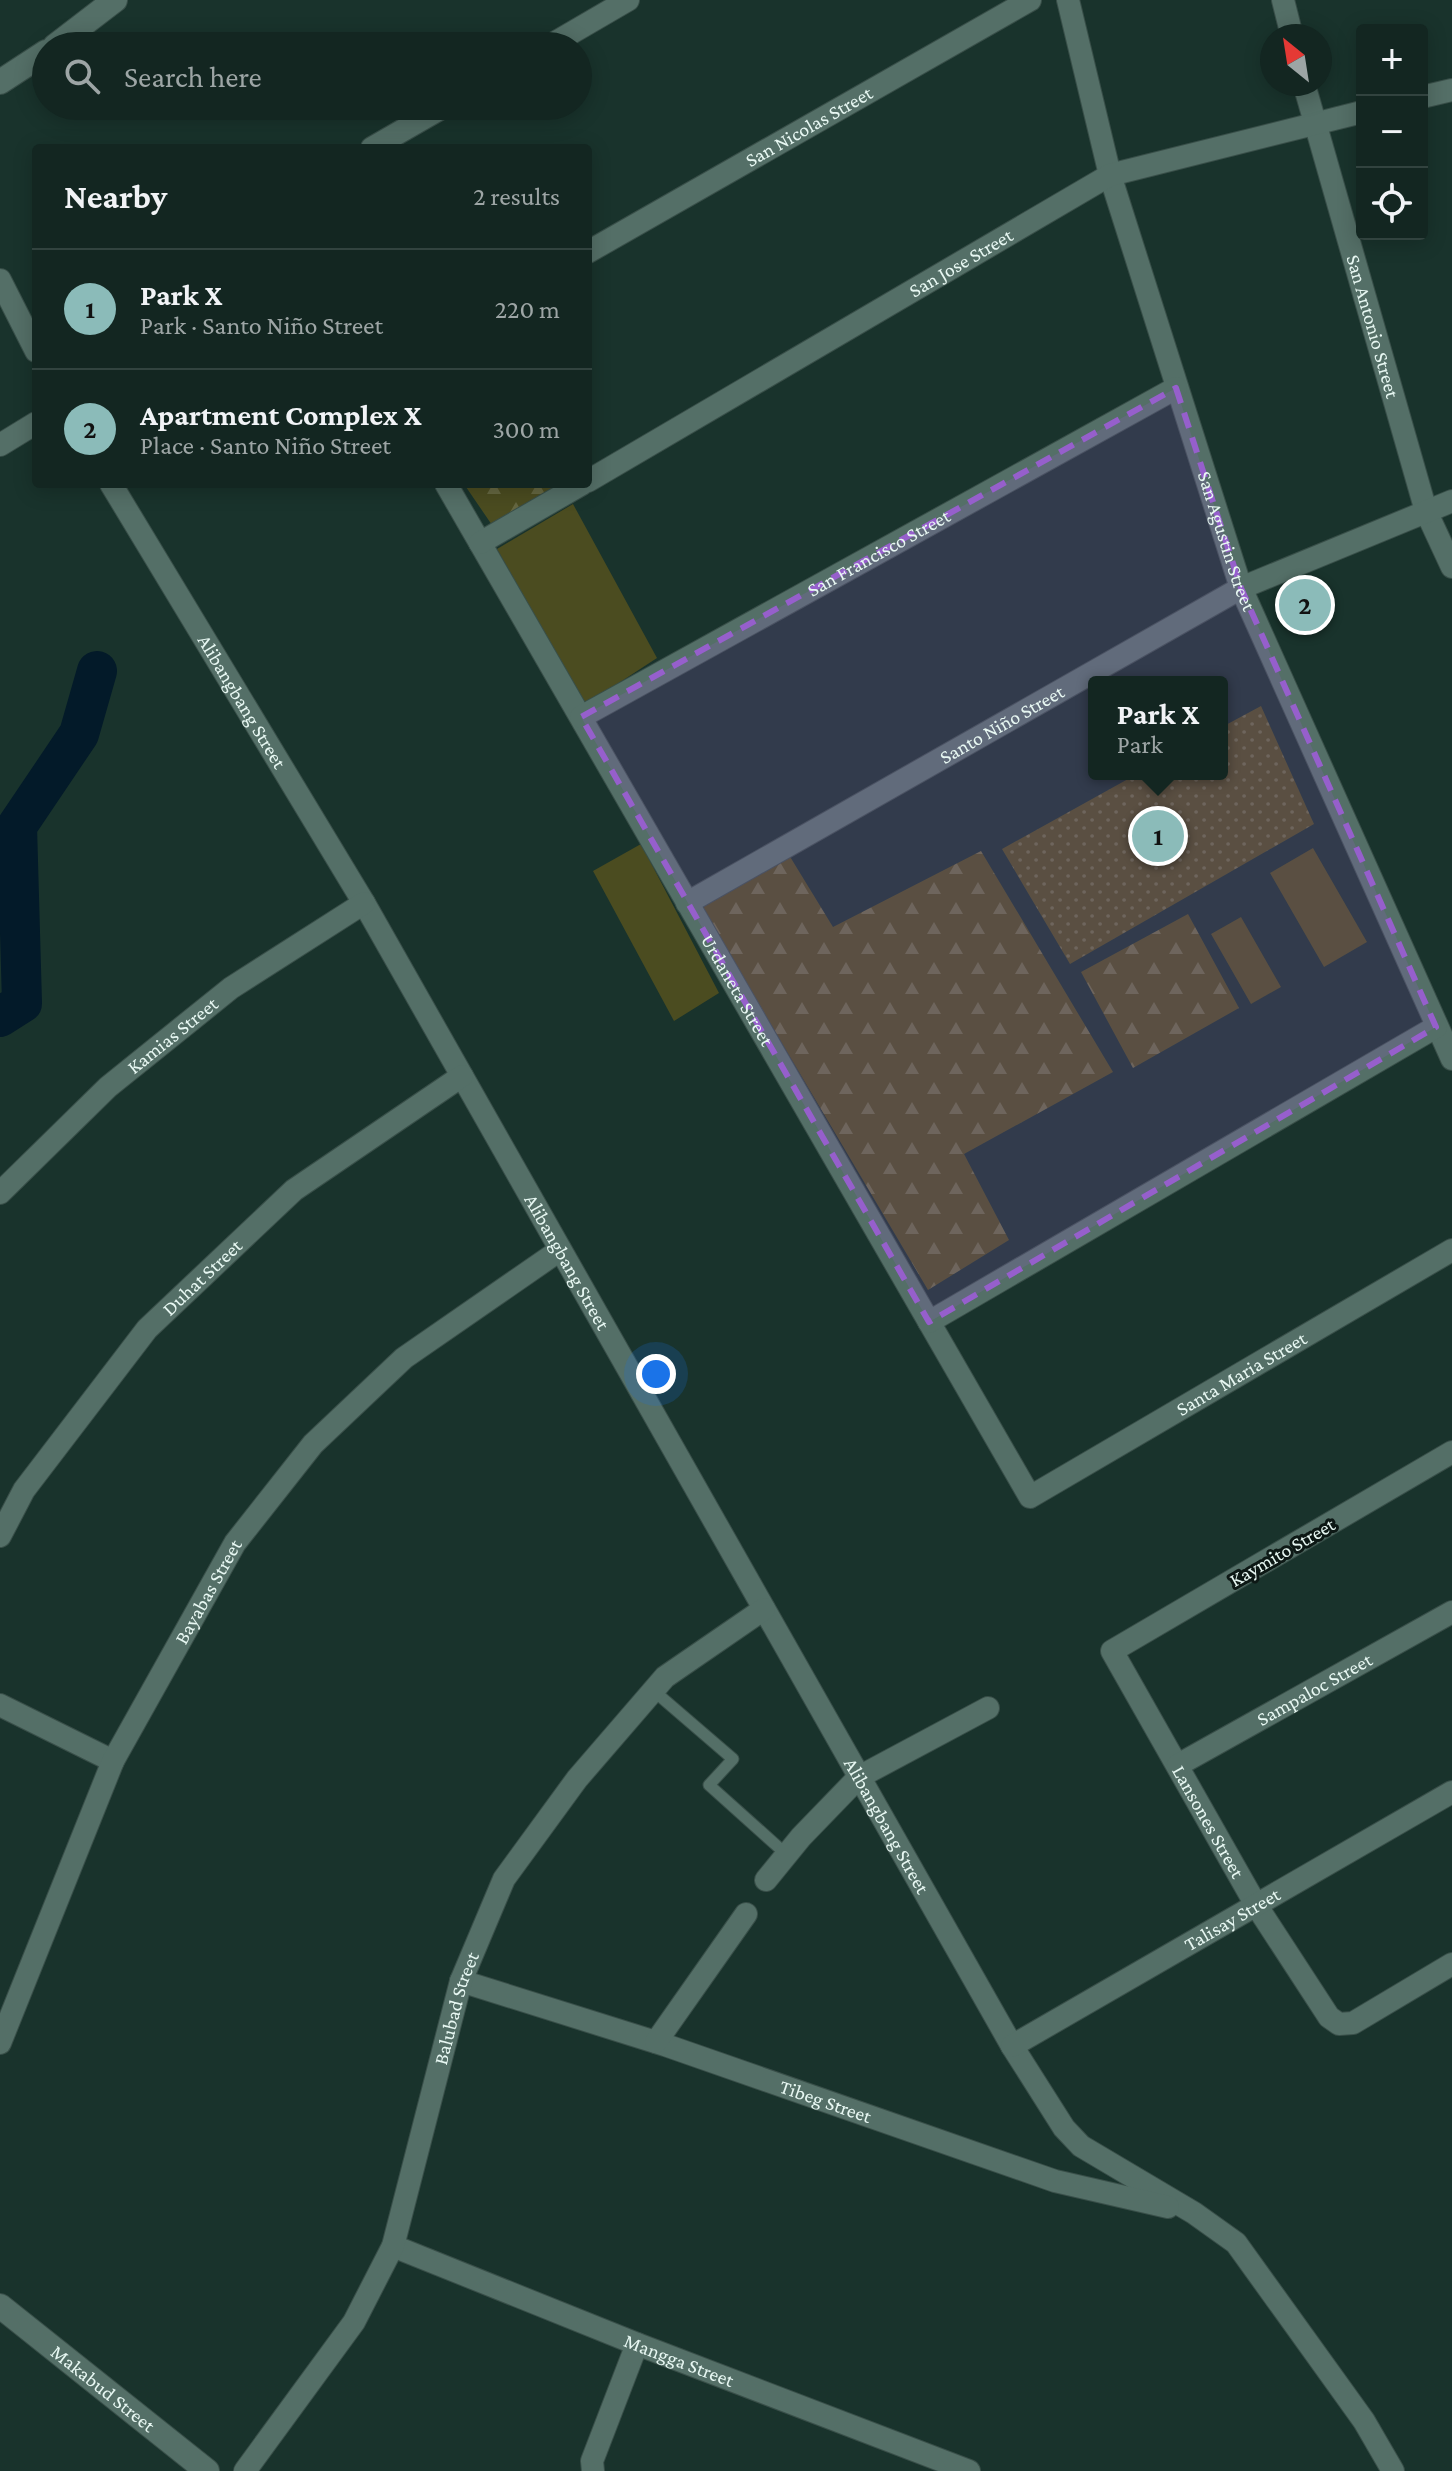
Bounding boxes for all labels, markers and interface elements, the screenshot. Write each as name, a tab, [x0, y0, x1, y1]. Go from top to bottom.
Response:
north arrow	[1260, 24, 1332, 96]
map controls	[1356, 24, 1428, 240]
button: +	[1356, 24, 1428, 96]
search box	[32, 32, 592, 120]
icon: search	[60, 54, 104, 98]
text: Search here	[124, 60, 262, 93]
street label: San Nicolas Street	[741, 81, 876, 171]
button: −	[1356, 96, 1428, 168]
button: locate	[1356, 168, 1428, 240]
text: Nearby	[64, 178, 167, 215]
text: 2 results	[473, 182, 560, 211]
street label: San Jose Street	[905, 223, 1017, 301]
street label: San Antonio Street	[1342, 252, 1404, 401]
text: Park X	[140, 278, 222, 311]
text: 1	[85, 295, 95, 324]
text: 220 m	[495, 295, 560, 324]
text: Park · Santo Niño Street	[140, 311, 383, 340]
text: Apartment Complex X	[140, 398, 422, 431]
text: 2	[83, 415, 97, 444]
text: 300 m	[492, 415, 560, 444]
text: Place · Santo Niño Street	[140, 431, 391, 460]
street label: San Agustin Street	[1194, 468, 1261, 614]
street label: San Francisco Street	[803, 504, 954, 601]
pin: 2	[1279, 575, 1331, 635]
street label: Alibangbang Street	[193, 630, 291, 773]
popup	[1088, 676, 1228, 780]
street label: Santo Niño Street	[936, 680, 1068, 768]
text: Park X	[1117, 697, 1199, 730]
text: Park	[1117, 730, 1163, 759]
pin: 1	[1132, 806, 1184, 866]
street label: Urdaneta Street	[697, 930, 779, 1050]
street label: Kamias Street	[123, 992, 222, 1078]
street label: Alibangbang Street	[520, 1190, 615, 1334]
street label: Duhat Street	[158, 1234, 246, 1320]
street label: Santa Maria Street	[1172, 1327, 1311, 1420]
your location	[636, 1354, 676, 1394]
street label: Kaymito Street	[1225, 1513, 1339, 1592]
street label: Bayabas Street	[170, 1535, 246, 1648]
street label: Sampaloc Street	[1253, 1648, 1376, 1730]
street label: Alibangbang Street	[840, 1754, 934, 1898]
street label: Lansones Street	[1168, 1761, 1249, 1882]
street label: Talisay Street	[1180, 1883, 1284, 1955]
street label: Balubad Street	[429, 1948, 483, 2067]
street label: Tibeg Street	[777, 2075, 875, 2127]
street label: Mangga Street	[621, 2329, 737, 2391]
street label: Makabud Street	[47, 2340, 160, 2437]

